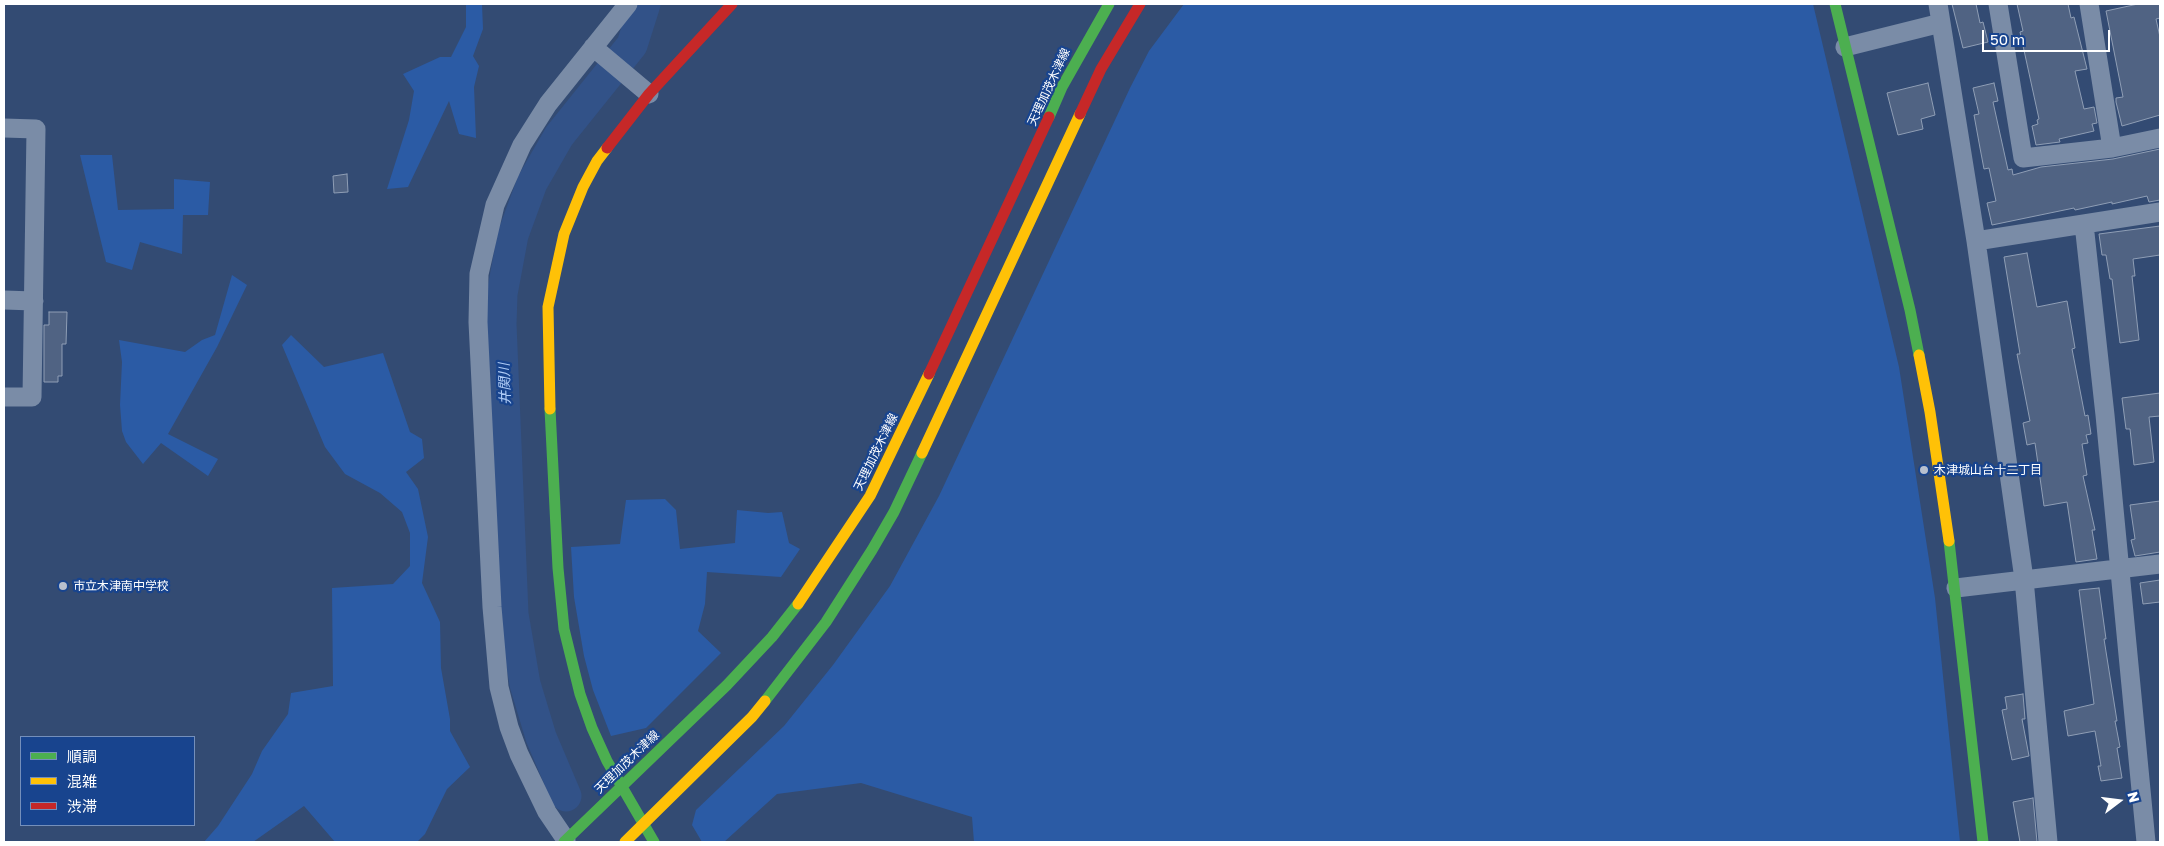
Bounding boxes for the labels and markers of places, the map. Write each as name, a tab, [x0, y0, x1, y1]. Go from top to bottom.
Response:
place label: 木津城山台十二丁目	[1934, 463, 2042, 477]
marker: 木津城山台十二丁目	[1918, 464, 1930, 476]
place label: 市立木津南中学校	[73, 579, 169, 593]
marker: 市立木津南中学校	[57, 580, 69, 592]

